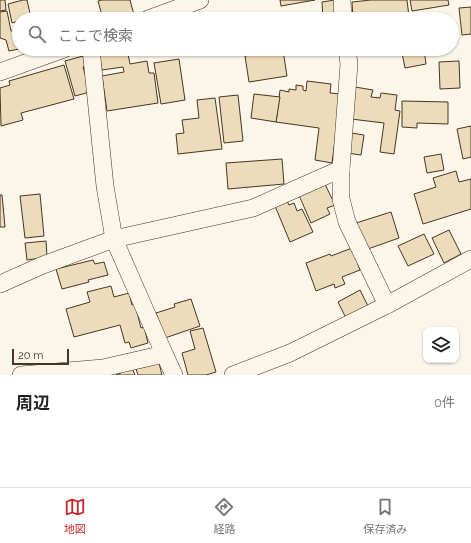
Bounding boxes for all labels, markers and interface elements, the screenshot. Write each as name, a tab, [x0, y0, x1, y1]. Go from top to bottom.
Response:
search box	[12, 12, 459, 56]
icon: search	[26, 23, 48, 45]
text: ここで検索	[58, 27, 133, 45]
map controls	[423, 327, 459, 363]
button: layers	[423, 327, 459, 363]
scale bar	[12, 347, 69, 366]
text: 20 m	[18, 349, 43, 362]
text: 周辺	[16, 393, 50, 413]
text: 0件	[434, 395, 455, 410]
tab: 地図	[64, 496, 86, 536]
tab: 経路	[213, 496, 235, 536]
tab: 保存済み	[363, 496, 407, 536]

